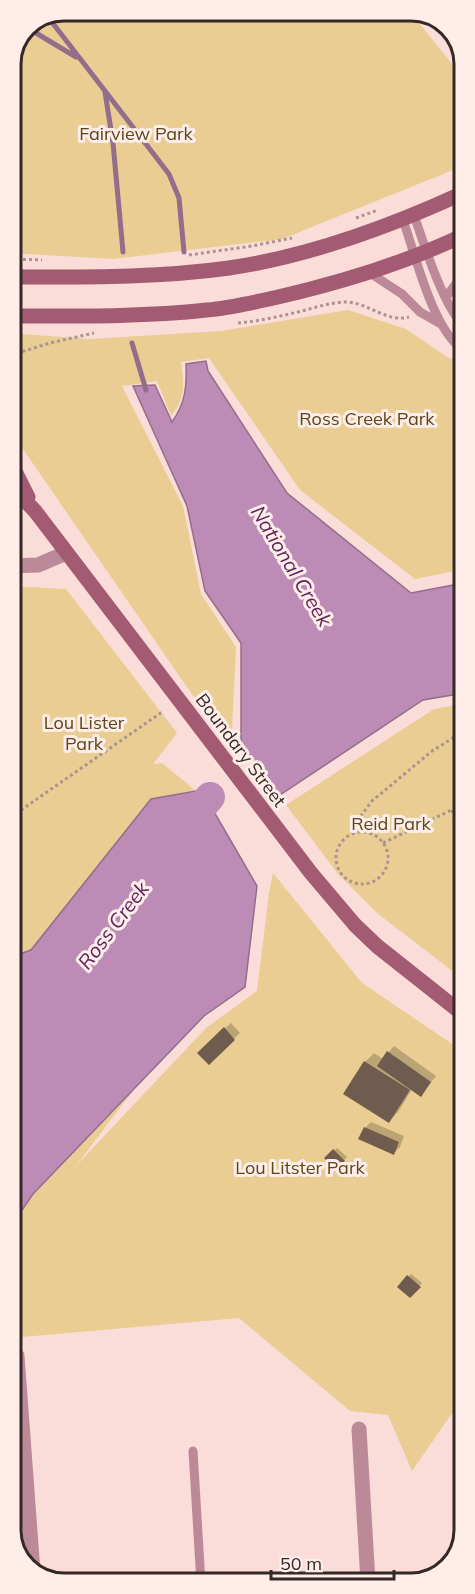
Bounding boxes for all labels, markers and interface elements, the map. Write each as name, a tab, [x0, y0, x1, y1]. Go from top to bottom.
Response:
park label: Fairview Park	[79, 122, 194, 145]
park label: Ross Creek Park	[299, 407, 435, 430]
water label: National Creek	[246, 501, 338, 632]
street label: Boundary Street	[191, 689, 291, 811]
park label: Lou Lister Park	[44, 711, 125, 755]
park label: Reid Park	[351, 812, 432, 835]
water label: Ross Creek	[72, 876, 154, 974]
park label: Lou Litster Park	[235, 1156, 365, 1179]
scale bar	[271, 1543, 394, 1581]
text: 50 m	[280, 1552, 322, 1575]

